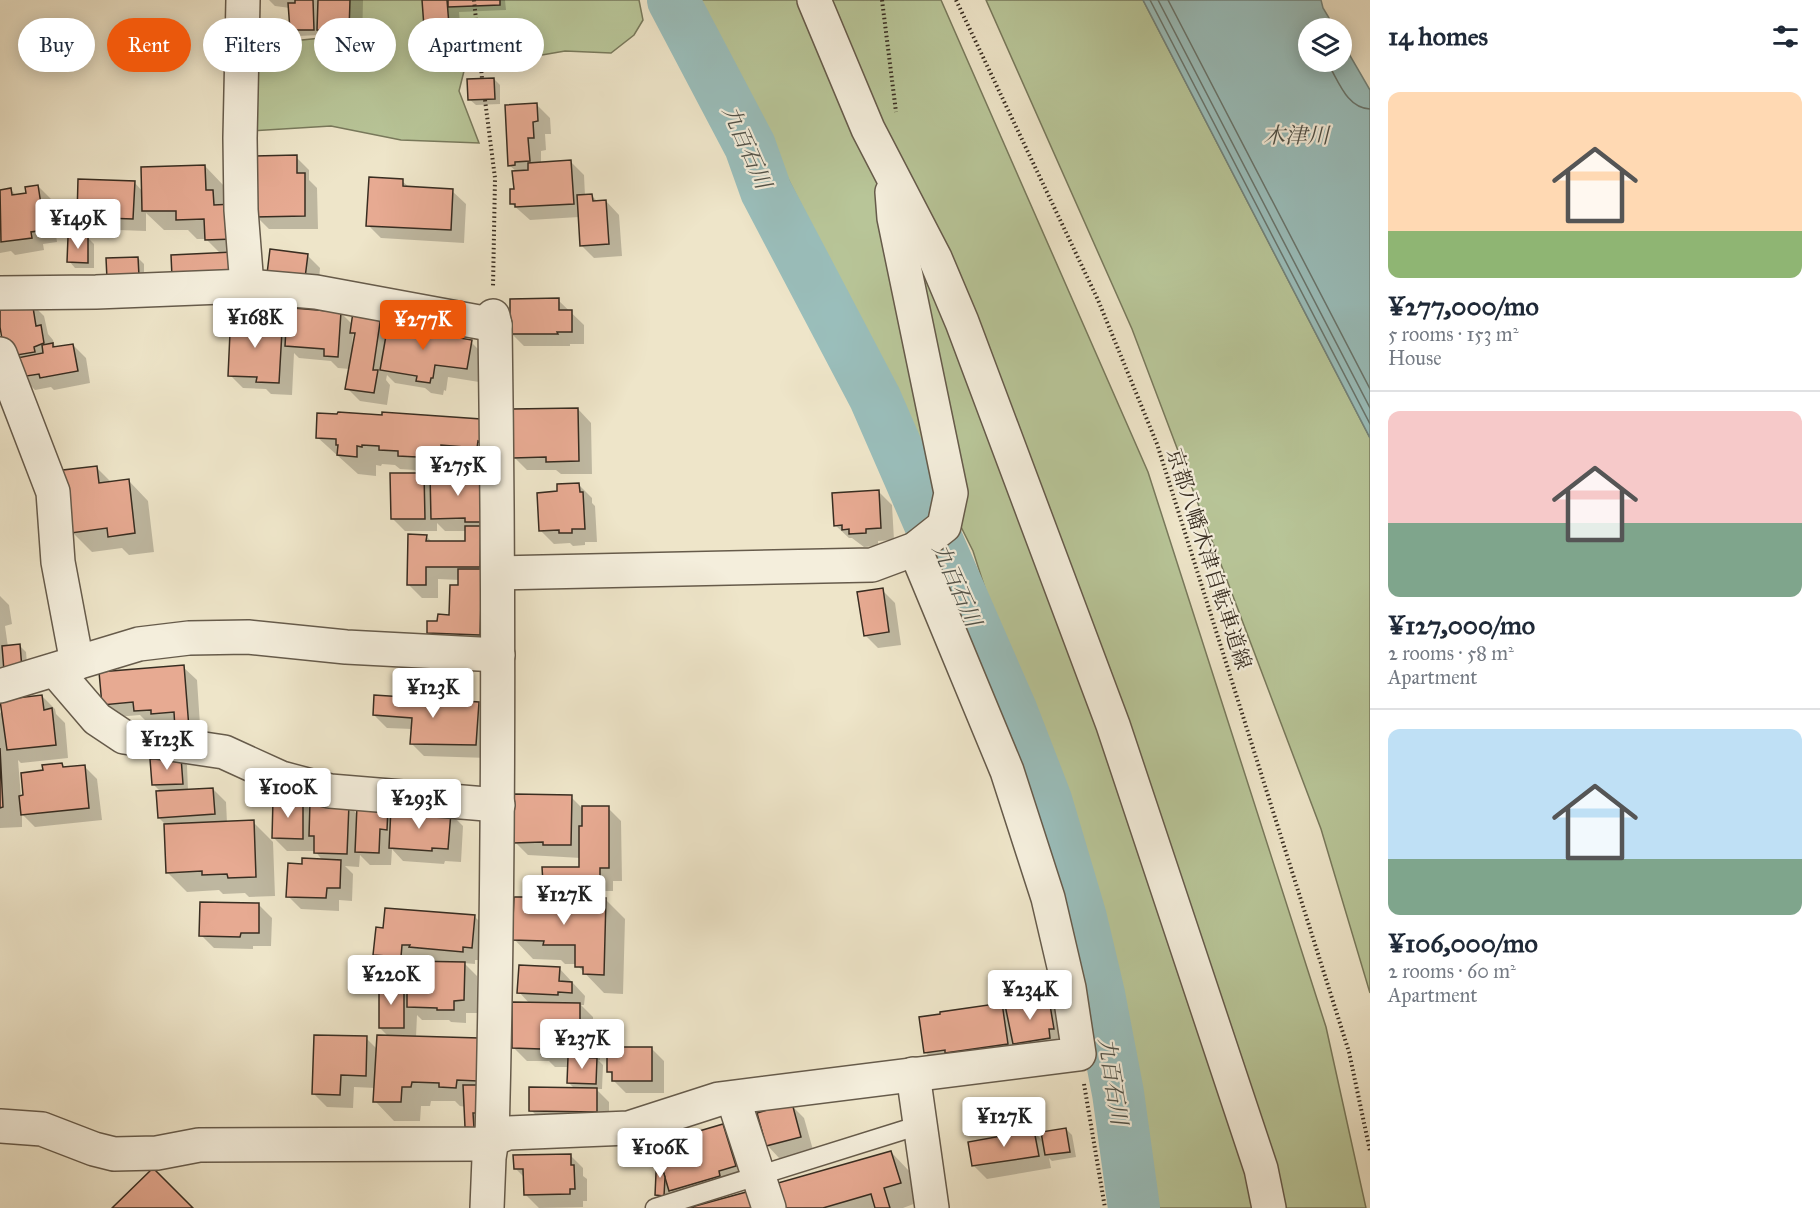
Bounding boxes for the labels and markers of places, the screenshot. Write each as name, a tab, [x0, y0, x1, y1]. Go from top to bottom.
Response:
pin: ¥149K	[36, 199, 120, 250]
pin: ¥168K	[213, 298, 297, 349]
pin: ¥277K	[381, 300, 465, 351]
pin: ¥275K	[416, 446, 500, 497]
pin: ¥123K	[391, 668, 475, 719]
pin: ¥123K	[125, 720, 209, 771]
pin: ¥100K	[246, 768, 330, 819]
pin: ¥293K	[377, 779, 461, 830]
pin: ¥127K	[522, 875, 606, 926]
pin: ¥220K	[349, 955, 433, 1006]
pin: ¥234K	[988, 970, 1072, 1021]
pin: ¥237K	[540, 1019, 624, 1070]
pin: ¥127K	[962, 1097, 1046, 1148]
pin: ¥106K	[618, 1128, 702, 1179]

